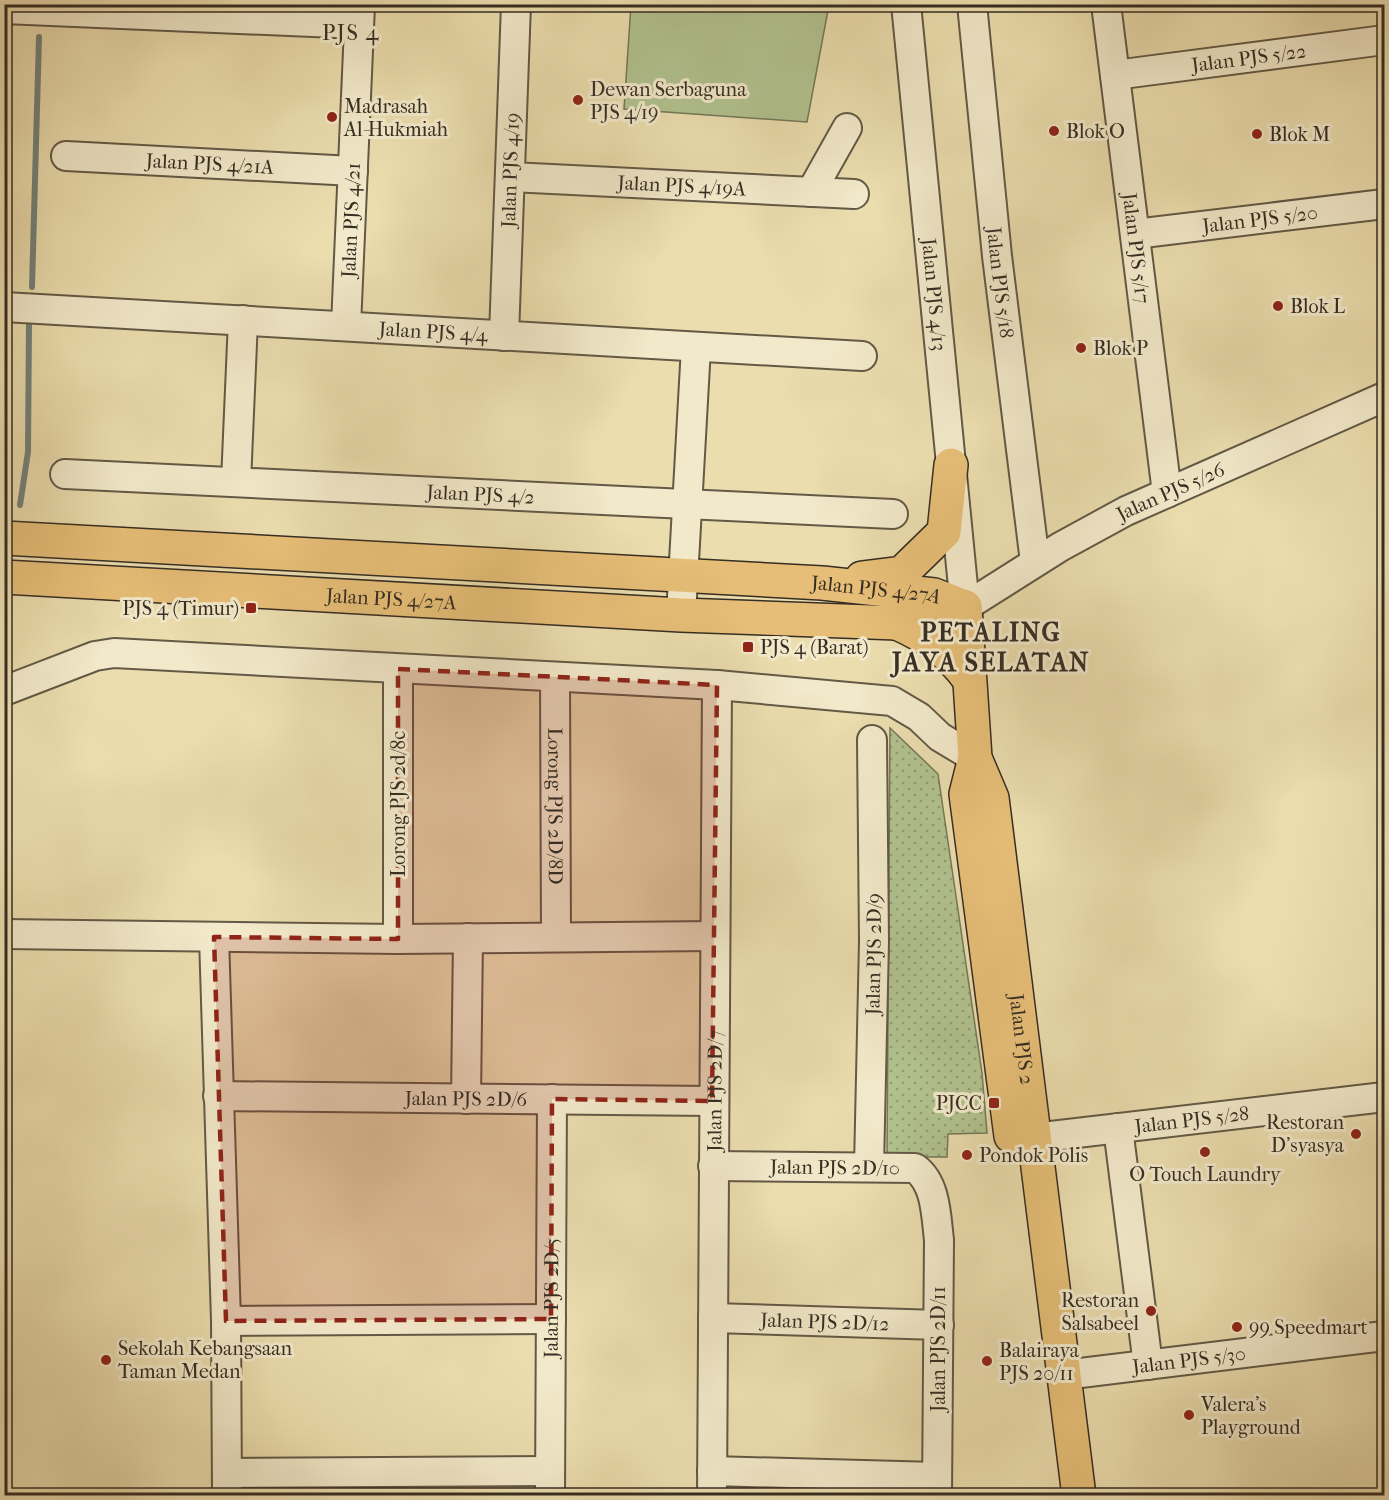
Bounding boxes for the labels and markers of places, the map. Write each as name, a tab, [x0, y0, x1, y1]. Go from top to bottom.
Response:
place label: Dewan Serbaguna PJS 4/19	[590, 78, 747, 124]
marker: Dewan Serbaguna PJS 4/19	[571, 93, 585, 107]
place label: Madrasah Al-Hukmiah	[343, 95, 449, 141]
marker: Madrasah Al-Hukmiah	[325, 110, 339, 124]
place label: Blok O	[1066, 120, 1125, 143]
place label: Blok M	[1269, 123, 1330, 146]
marker: Blok O	[1047, 124, 1061, 138]
marker: Blok M	[1250, 127, 1264, 141]
place label: Blok L	[1290, 295, 1345, 318]
marker: Blok L	[1271, 299, 1285, 313]
place label: Blok P	[1093, 337, 1148, 360]
marker: Blok P	[1074, 341, 1088, 355]
place label: PJS 4 (Timur)	[122, 597, 239, 620]
marker: PJS 4 (Timur)	[244, 601, 258, 615]
place label: PJS 4 (Barat)	[760, 636, 869, 659]
marker: PJS 4 (Barat)	[741, 640, 755, 654]
place label: PJCC	[936, 1092, 982, 1115]
marker: PJCC	[987, 1096, 1001, 1110]
place label: Restoran D'syasya	[1266, 1111, 1345, 1157]
marker: Restoran D'syasya	[1349, 1127, 1363, 1141]
place label: Pondok Polis	[979, 1144, 1088, 1167]
marker: O Touch Laundry	[1198, 1145, 1212, 1159]
marker: Pondok Polis	[960, 1148, 974, 1162]
place label: O Touch Laundry	[1129, 1163, 1282, 1186]
place label: Restoran Salsabeel	[1061, 1289, 1139, 1335]
marker: Restoran Salsabeel	[1144, 1304, 1158, 1318]
place label: 99 Speedmart	[1249, 1316, 1368, 1339]
marker: 99 Speedmart	[1230, 1320, 1244, 1334]
place label: Sekolah Kebangsaan Taman Medan	[118, 1337, 292, 1383]
place label: Balairaya PJS 20/11	[999, 1339, 1080, 1385]
marker: Sekolah Kebangsaan Taman Medan	[99, 1353, 113, 1367]
marker: Balairaya PJS 20/11	[980, 1354, 994, 1368]
place label: Valera's Playground	[1200, 1393, 1302, 1439]
marker: Valera's Playground	[1182, 1408, 1196, 1422]

